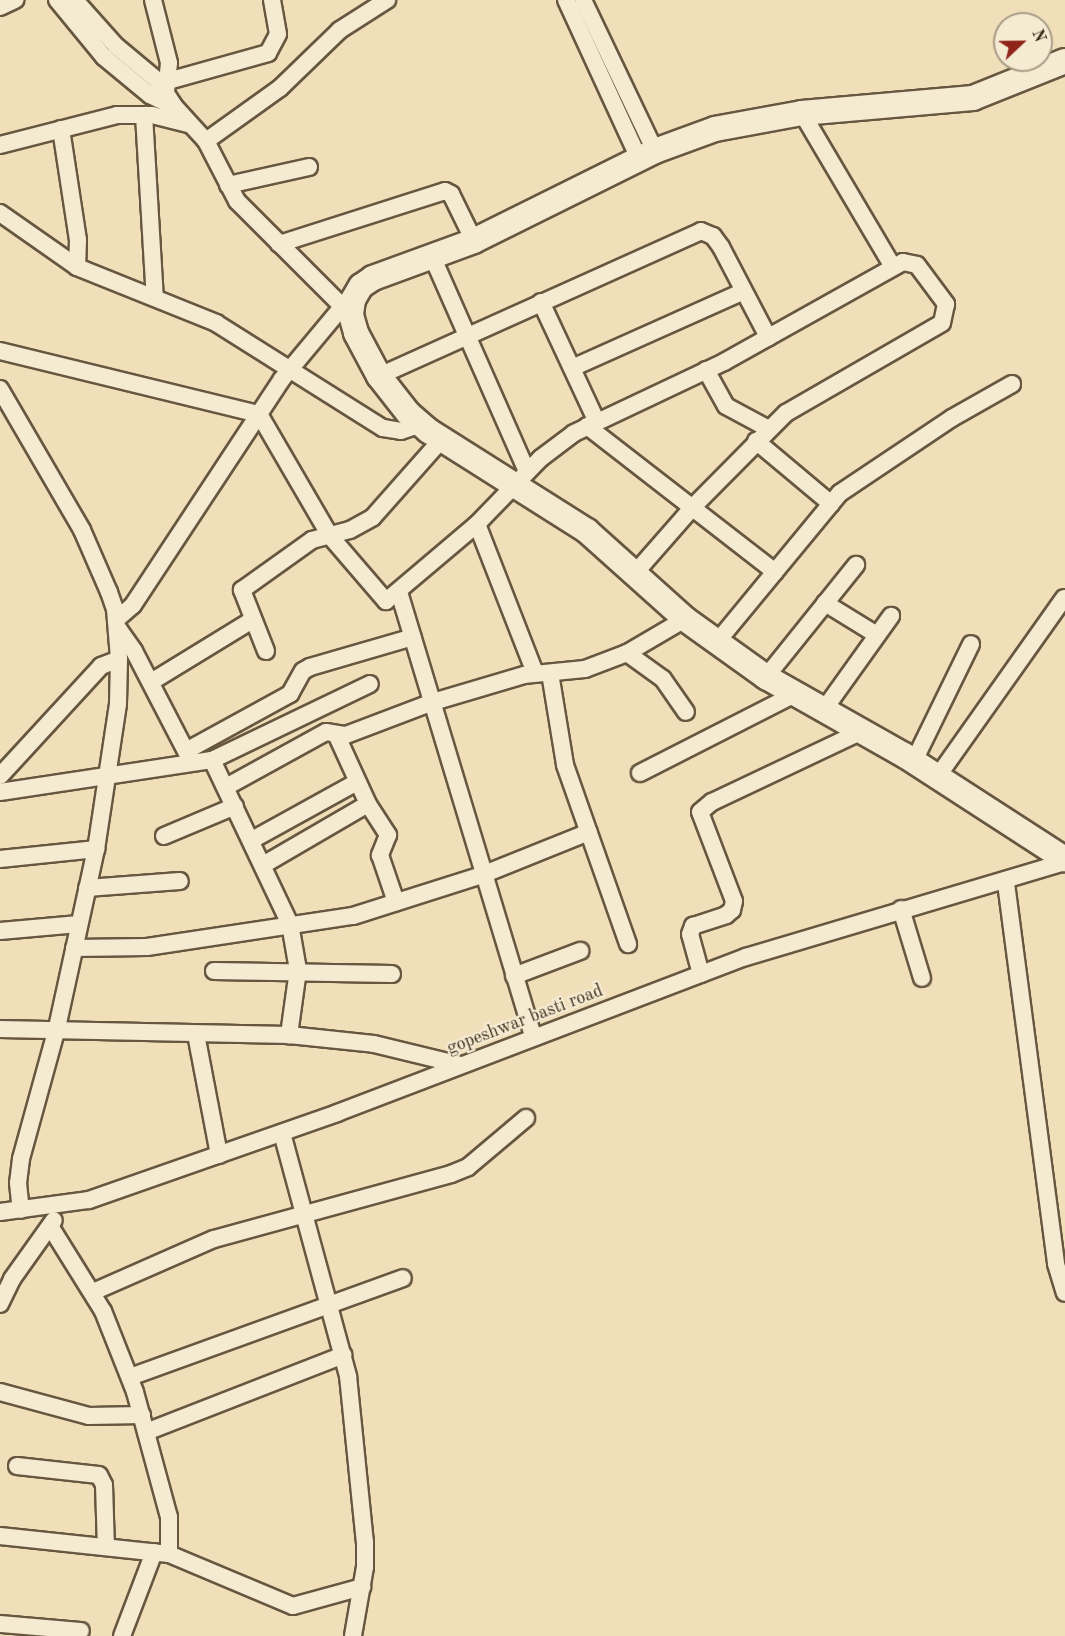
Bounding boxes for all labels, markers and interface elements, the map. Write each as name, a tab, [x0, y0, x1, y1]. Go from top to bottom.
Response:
north arrow	[993, 12, 1053, 72]
text: N	[1028, 27, 1048, 45]
street label: gopeshwar basti road	[444, 980, 606, 1060]

